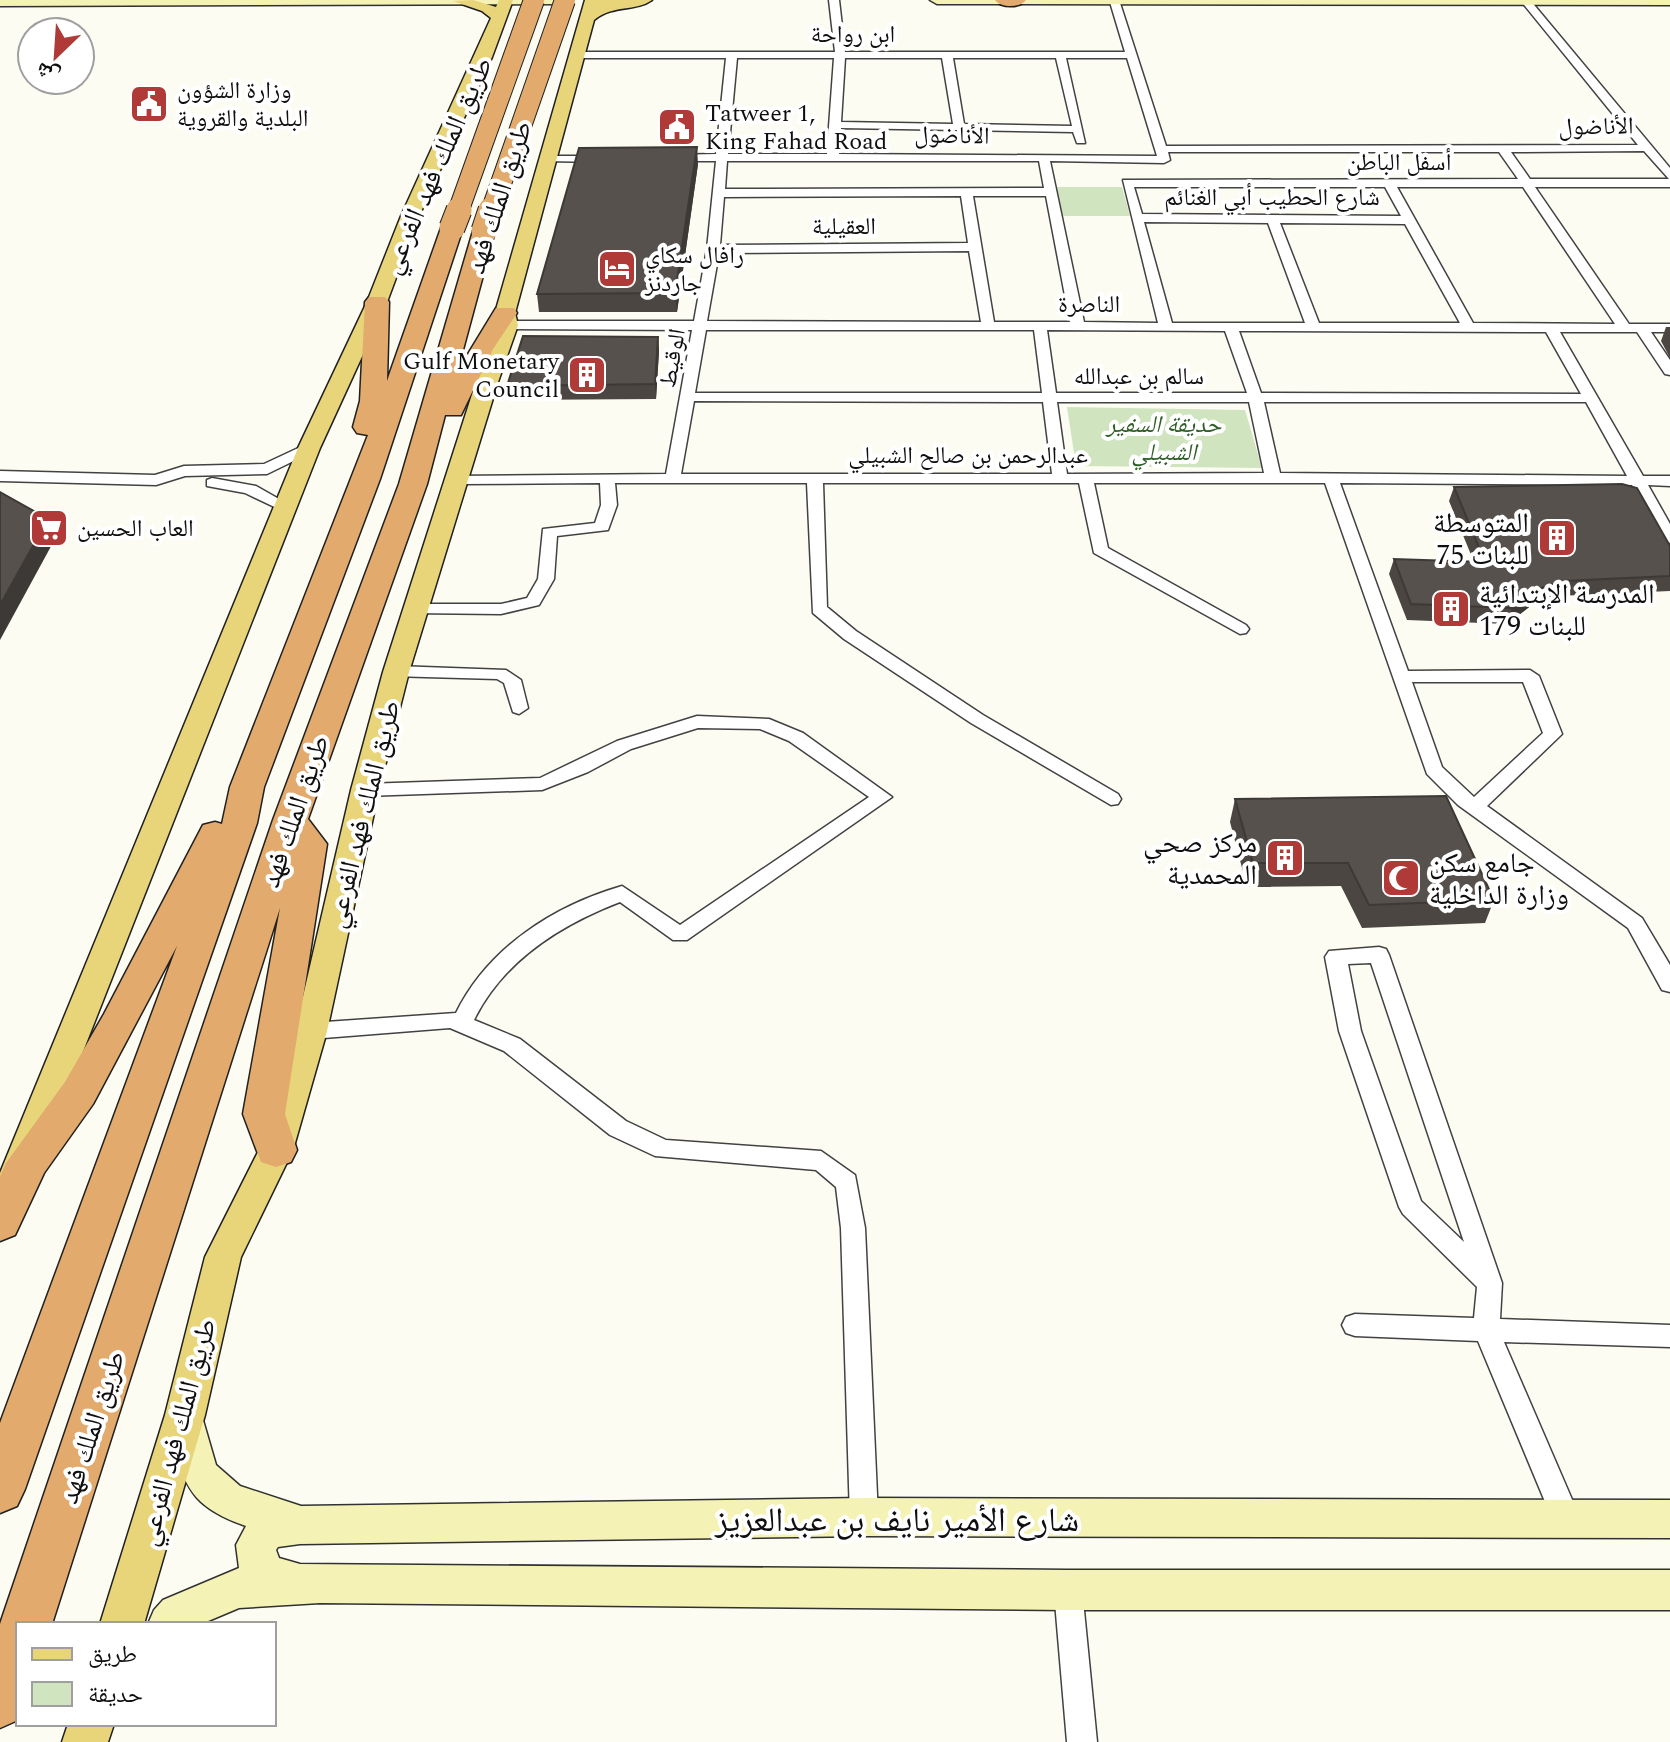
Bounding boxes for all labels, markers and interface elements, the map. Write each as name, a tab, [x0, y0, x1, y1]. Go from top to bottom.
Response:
north arrow	[16, 16, 96, 96]
street label: ابن رواحة	[811, 17, 895, 53]
street label: طريق الملك فهد الفرعي	[373, 51, 499, 279]
text: ش	[31, 53, 66, 93]
place label: وزارة الشؤون البلدية والقروية	[177, 73, 308, 137]
public building icon: وزارة الشؤون البلدية والقروية	[128, 83, 170, 125]
place label: Tatweer 1, King Fahad Road	[705, 96, 887, 160]
public building icon: Tatweer 1, King Fahad Road	[656, 106, 698, 148]
street label: الأناضول	[1558, 108, 1634, 146]
street label: طريق الملك فهد	[458, 116, 538, 278]
street label: الأناضول	[914, 117, 990, 155]
street label: أسفل الباطن	[1347, 145, 1451, 181]
street label: شارع الحطيب أبي الغنائم	[1164, 180, 1380, 216]
street label: العقيلية	[812, 209, 876, 245]
place label: رافال سكاي جاردنز	[644, 238, 744, 302]
hotel icon: رافال سكاي جاردنز	[596, 248, 638, 290]
street label: الناصرة	[1058, 287, 1120, 323]
street label: الوقيط	[650, 326, 696, 391]
place label: Gulf Monetary Council	[403, 344, 560, 408]
building icon: Gulf Monetary Council	[566, 354, 608, 396]
street label: سالم بن عبدالله	[1074, 359, 1204, 395]
park label: حديقة السفير الشبيلي	[1104, 407, 1222, 471]
street label: عبدالرحمن بن صالح الشبيلي	[848, 438, 1088, 474]
place label: المتوسطة 75 للبنات	[1433, 502, 1529, 577]
supermarket icon: العاب الحسين	[28, 507, 70, 549]
place label: العاب الحسين	[77, 511, 194, 547]
building icon: المتوسطة 75 للبنات	[1536, 517, 1578, 559]
place label: المدرسة الإبتدائية 179 للبنات	[1479, 573, 1655, 648]
building icon: المدرسة الإبتدائية 179 للبنات	[1430, 588, 1472, 630]
street label: طريق الملك فهد الفرعي	[314, 696, 413, 933]
street label: طريق الملك فهد	[249, 729, 342, 894]
place label: مركز صحي المحمدية	[1143, 822, 1257, 897]
building icon: مركز صحي المحمدية	[1264, 837, 1306, 879]
place label: جامع سكن وزارة الداخلية	[1429, 842, 1569, 917]
mosque icon: جامع سكن وزارة الداخلية	[1380, 857, 1422, 899]
street label: طريق الملك فهد الفرعي	[126, 1314, 229, 1551]
street label: طريق الملك فهد	[47, 1345, 137, 1510]
street label: شارع الأمير نايف بن عبدالعزيز	[714, 1495, 1079, 1547]
legend	[16, 1622, 276, 1726]
text: طريق	[88, 1637, 137, 1673]
text: حديقة	[88, 1677, 143, 1713]

